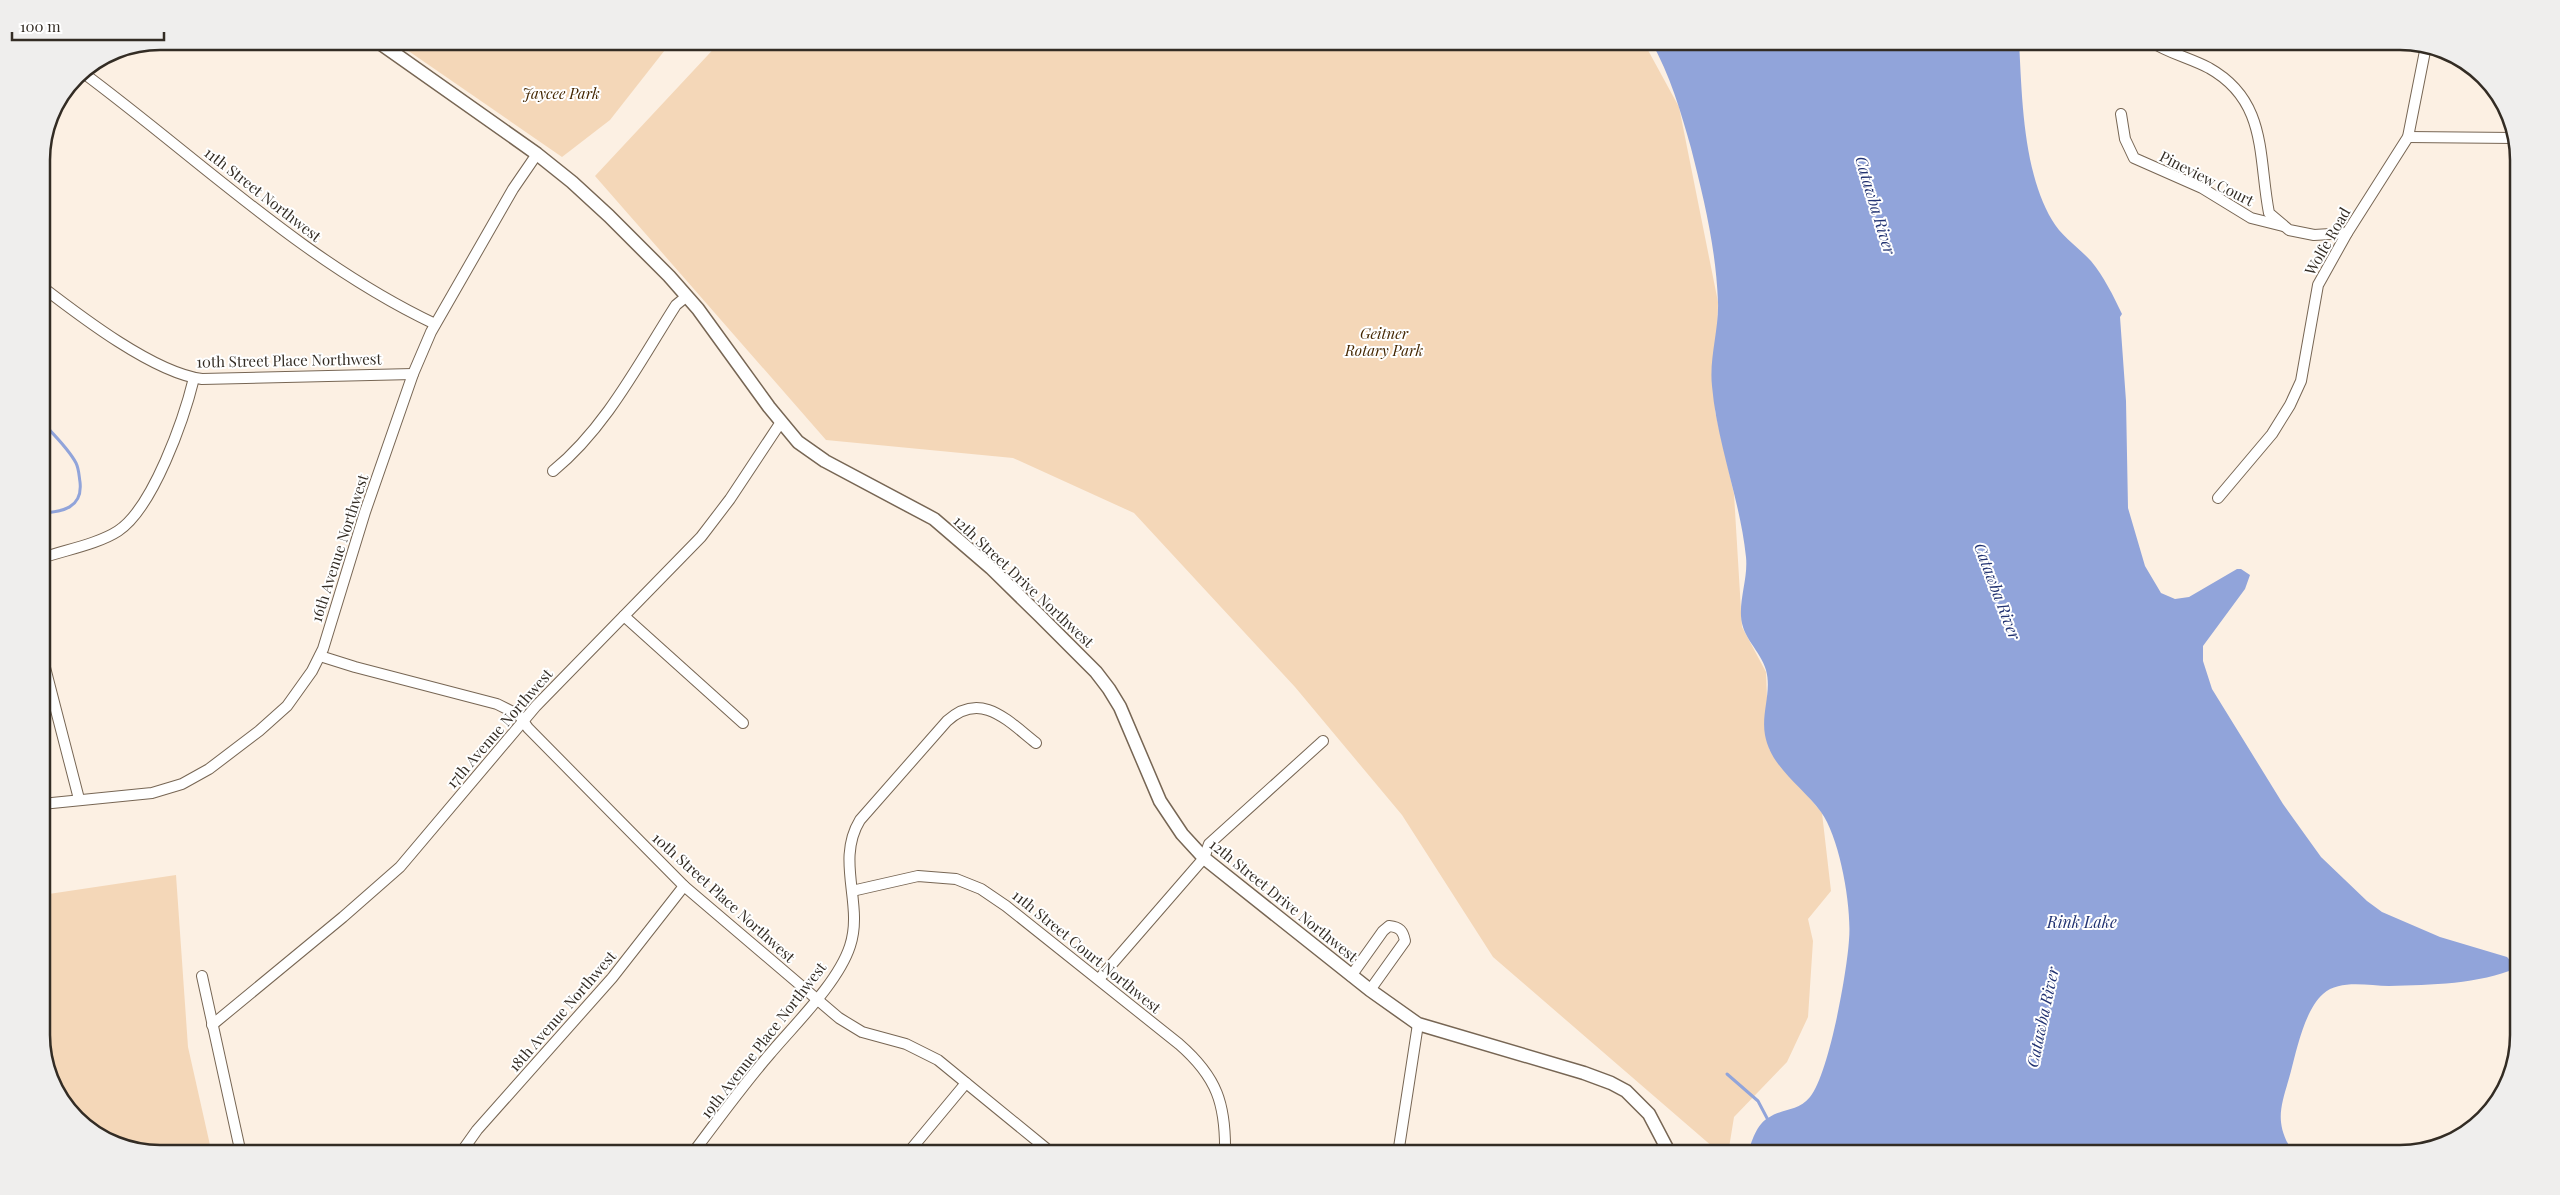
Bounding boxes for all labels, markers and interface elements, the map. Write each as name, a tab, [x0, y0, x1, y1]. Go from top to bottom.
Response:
scale bar	[12, 10, 165, 42]
text: 100 m	[20, 16, 61, 36]
park label: Jaycee Park	[522, 83, 600, 103]
street label: 11th Street Northwest	[201, 142, 326, 246]
street label: Pineview Court	[2157, 146, 2258, 211]
water label: Catawba River	[1851, 153, 1901, 258]
street label: Wolfe Road	[2299, 203, 2355, 279]
park label: Geitner Rotary Park	[1344, 323, 1423, 360]
street label: 10th Street Place Northwest	[196, 348, 383, 372]
street label: 16th Avenue Northwest	[306, 471, 373, 624]
street label: 12th Street Drive Northwest	[950, 511, 1099, 652]
water label: Catawba River	[1970, 540, 2026, 643]
street label: 17th Avenue Northwest	[441, 663, 557, 792]
street label: 10th Street Place Northwest	[648, 828, 800, 967]
street label: 12th Street Drive Northwest	[1206, 834, 1363, 966]
street label: 11th Street Court Northwest	[1009, 885, 1166, 1018]
water label: Rink Lake	[2046, 911, 2117, 932]
street label: 18th Avenue Northwest	[504, 946, 621, 1076]
street label: 19th Avenue Place Northwest	[696, 957, 831, 1122]
water label: Catawba River	[2021, 964, 2063, 1069]

